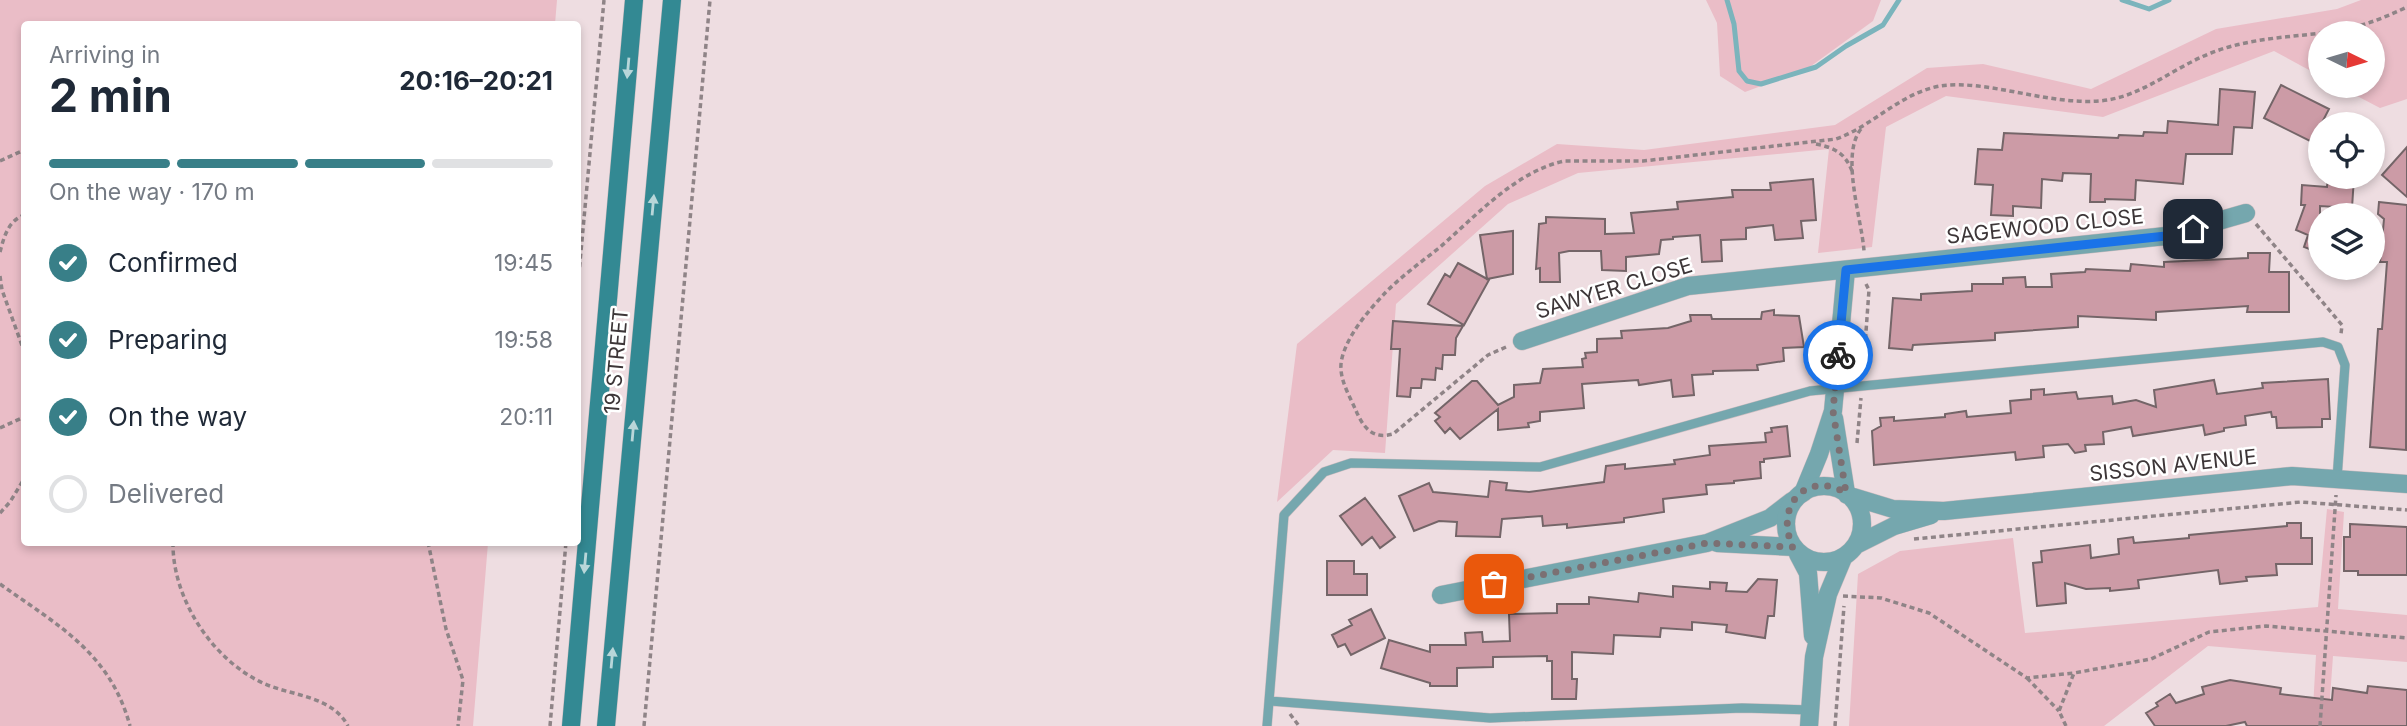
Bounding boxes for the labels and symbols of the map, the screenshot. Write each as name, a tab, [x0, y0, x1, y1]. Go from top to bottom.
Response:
north arrow	[2308, 21, 2385, 98]
one-way arrow	[622, 57, 633, 79]
one-way arrow	[648, 194, 659, 216]
pin	[2163, 199, 2223, 259]
street label: SAGEWOOD CLOSE	[1945, 203, 2145, 249]
street label: SAWYER CLOSE	[1533, 252, 1695, 324]
street label: 19 STREET	[599, 307, 633, 415]
courier	[1803, 320, 1873, 390]
one-way arrow	[628, 420, 639, 442]
street label: SISSON AVENUE	[2088, 444, 2258, 486]
one-way arrow	[579, 552, 590, 574]
pin	[1464, 554, 1524, 614]
one-way arrow	[607, 647, 618, 669]

